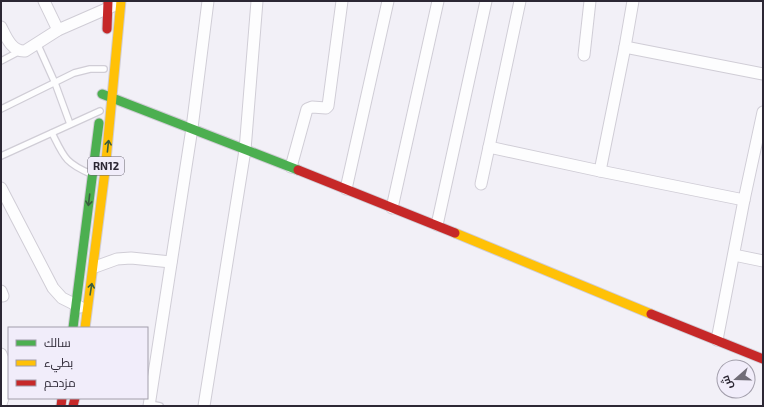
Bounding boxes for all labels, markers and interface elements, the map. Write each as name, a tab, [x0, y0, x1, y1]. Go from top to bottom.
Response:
one-way arrow	[104, 140, 112, 153]
road number: RN12	[88, 157, 124, 175]
one-way arrow	[85, 193, 93, 206]
one-way arrow	[87, 283, 95, 296]
legend	[8, 327, 148, 399]
text: سالك	[44, 335, 71, 349]
text: بطيء	[44, 355, 73, 373]
north arrow	[716, 359, 756, 399]
text: ش	[718, 373, 736, 391]
text: مزدحم	[44, 375, 76, 391]

